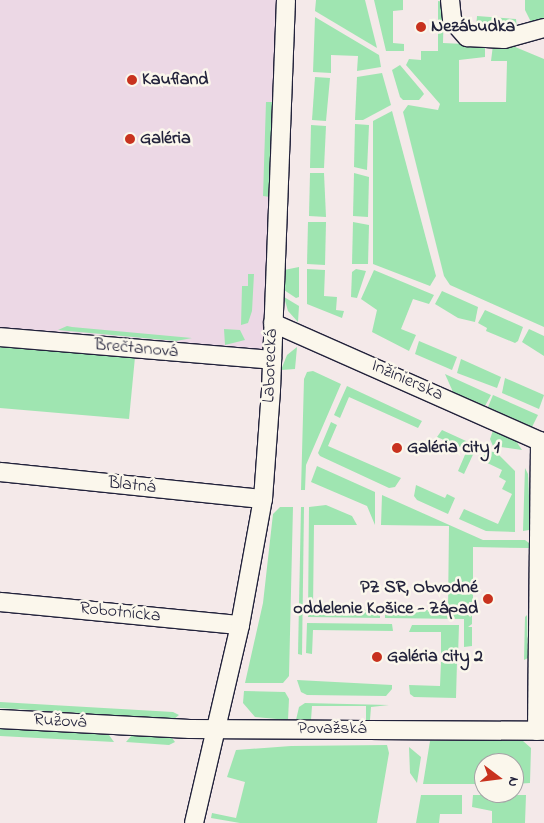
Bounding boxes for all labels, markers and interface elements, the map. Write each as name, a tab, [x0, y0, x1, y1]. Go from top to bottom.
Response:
place label: Nezábudka	[431, 16, 515, 38]
marker: Nezábudka	[415, 21, 427, 33]
place label: Kaufland	[142, 69, 208, 91]
marker: Kaufland	[126, 74, 138, 86]
place label: Galéria	[140, 128, 191, 150]
marker: Galéria	[124, 133, 136, 145]
street label: Laborecká	[259, 329, 283, 403]
street label: Brečtanová	[93, 335, 179, 363]
street label: Inžinierska	[368, 356, 446, 406]
place label: Galéria city 1	[407, 437, 500, 459]
marker: Galéria city 1	[391, 442, 403, 454]
street label: Blatná	[107, 473, 157, 499]
place label: PZ SR, Obvodné oddelenie Košice - Západ	[293, 578, 478, 620]
marker: PZ SR, Obvodné oddelenie Košice - Západ	[482, 593, 494, 605]
street label: Robotnícka	[78, 598, 162, 628]
place label: Galéria city 2	[387, 646, 483, 668]
marker: Galéria city 2	[371, 651, 383, 663]
street label: Ružová	[33, 710, 87, 734]
street label: Považská	[297, 718, 367, 740]
north arrow	[474, 753, 524, 803]
text: N	[502, 774, 524, 789]

